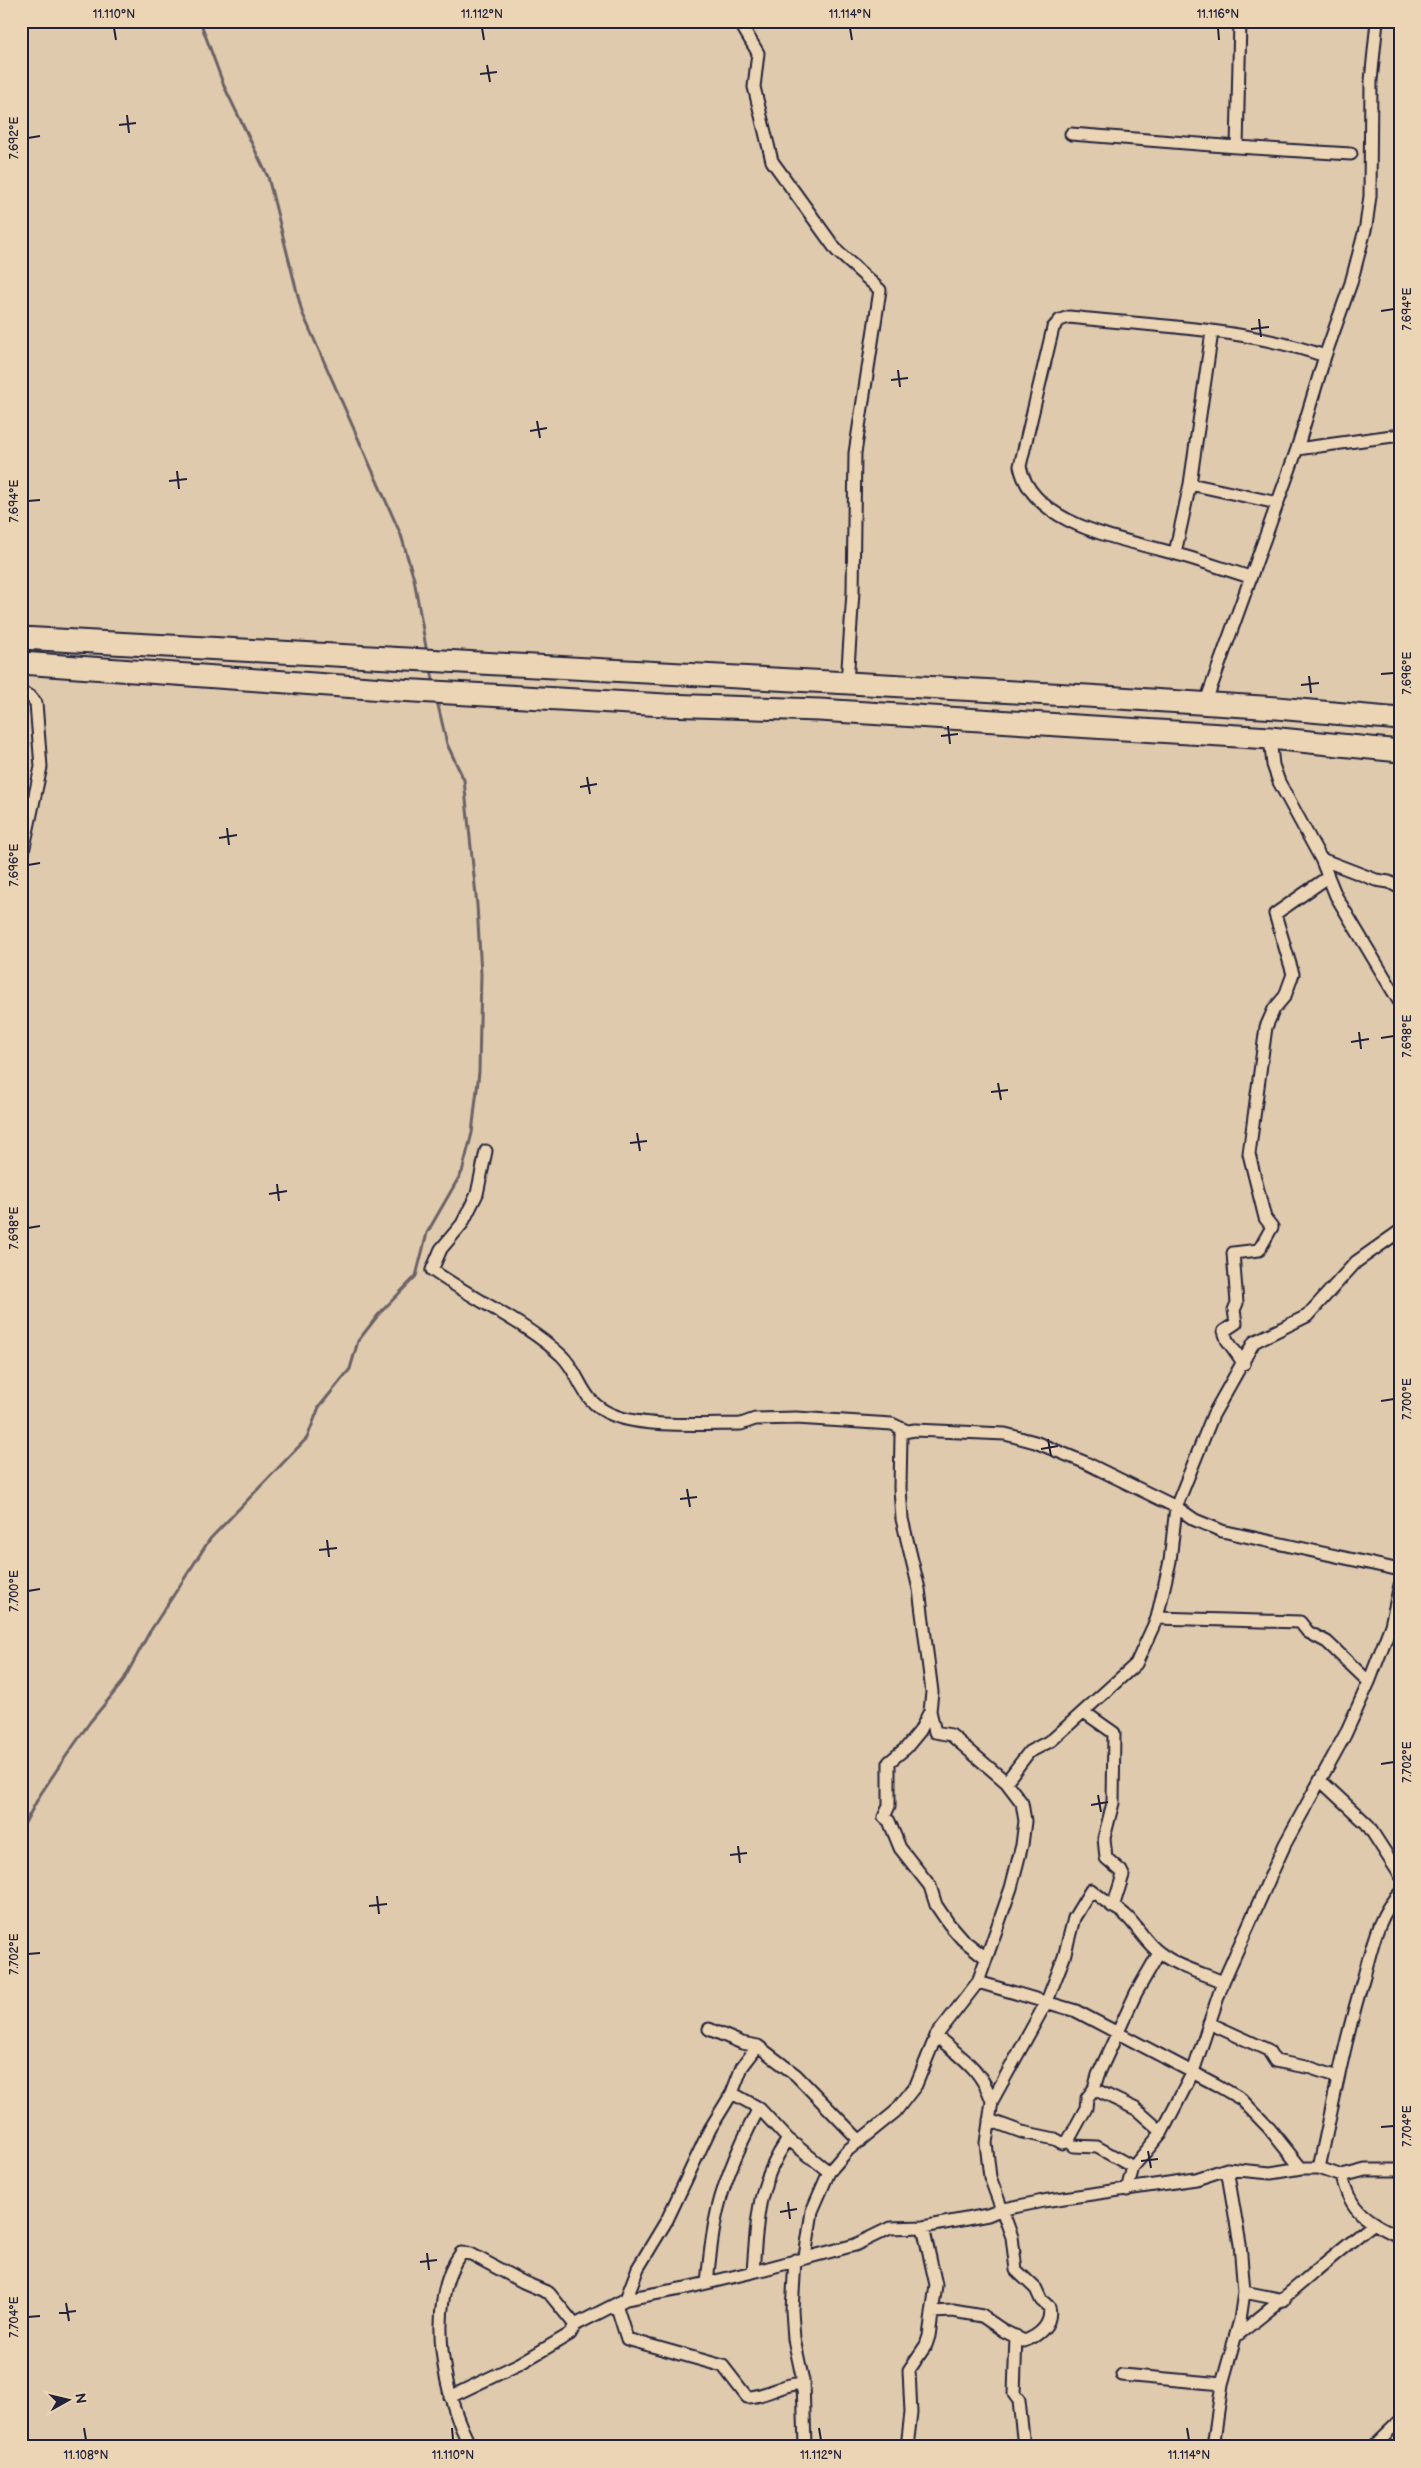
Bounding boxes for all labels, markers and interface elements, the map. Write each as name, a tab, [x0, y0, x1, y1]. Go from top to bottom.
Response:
text: 11.110°N	[93, 7, 135, 22]
text: 11.112°N	[461, 7, 503, 22]
text: 11.114°N	[829, 7, 871, 22]
text: 11.116°N	[1197, 7, 1239, 22]
text: 7.692°E	[7, 117, 22, 159]
text: 7.694°E	[1400, 288, 1415, 330]
text: 7.694°E	[7, 480, 22, 522]
text: 7.696°E	[1400, 651, 1415, 695]
text: 7.696°E	[7, 843, 22, 887]
text: 7.698°E	[1400, 1014, 1415, 1057]
text: 7.698°E	[7, 1206, 22, 1249]
text: 7.700°E	[1400, 1378, 1415, 1420]
text: 7.700°E	[7, 1570, 22, 1612]
text: 7.702°E	[1400, 1741, 1415, 1783]
text: 7.702°E	[7, 1933, 22, 1975]
text: 7.704°E	[1400, 2105, 1415, 2147]
text: 7.704°E	[7, 2296, 22, 2338]
north arrow	[42, 2376, 92, 2426]
text: N	[71, 2392, 90, 2405]
text: 11.108°N	[64, 2448, 108, 2463]
text: 11.110°N	[432, 2448, 474, 2463]
text: 11.112°N	[800, 2448, 842, 2463]
text: 11.114°N	[1168, 2448, 1210, 2463]

